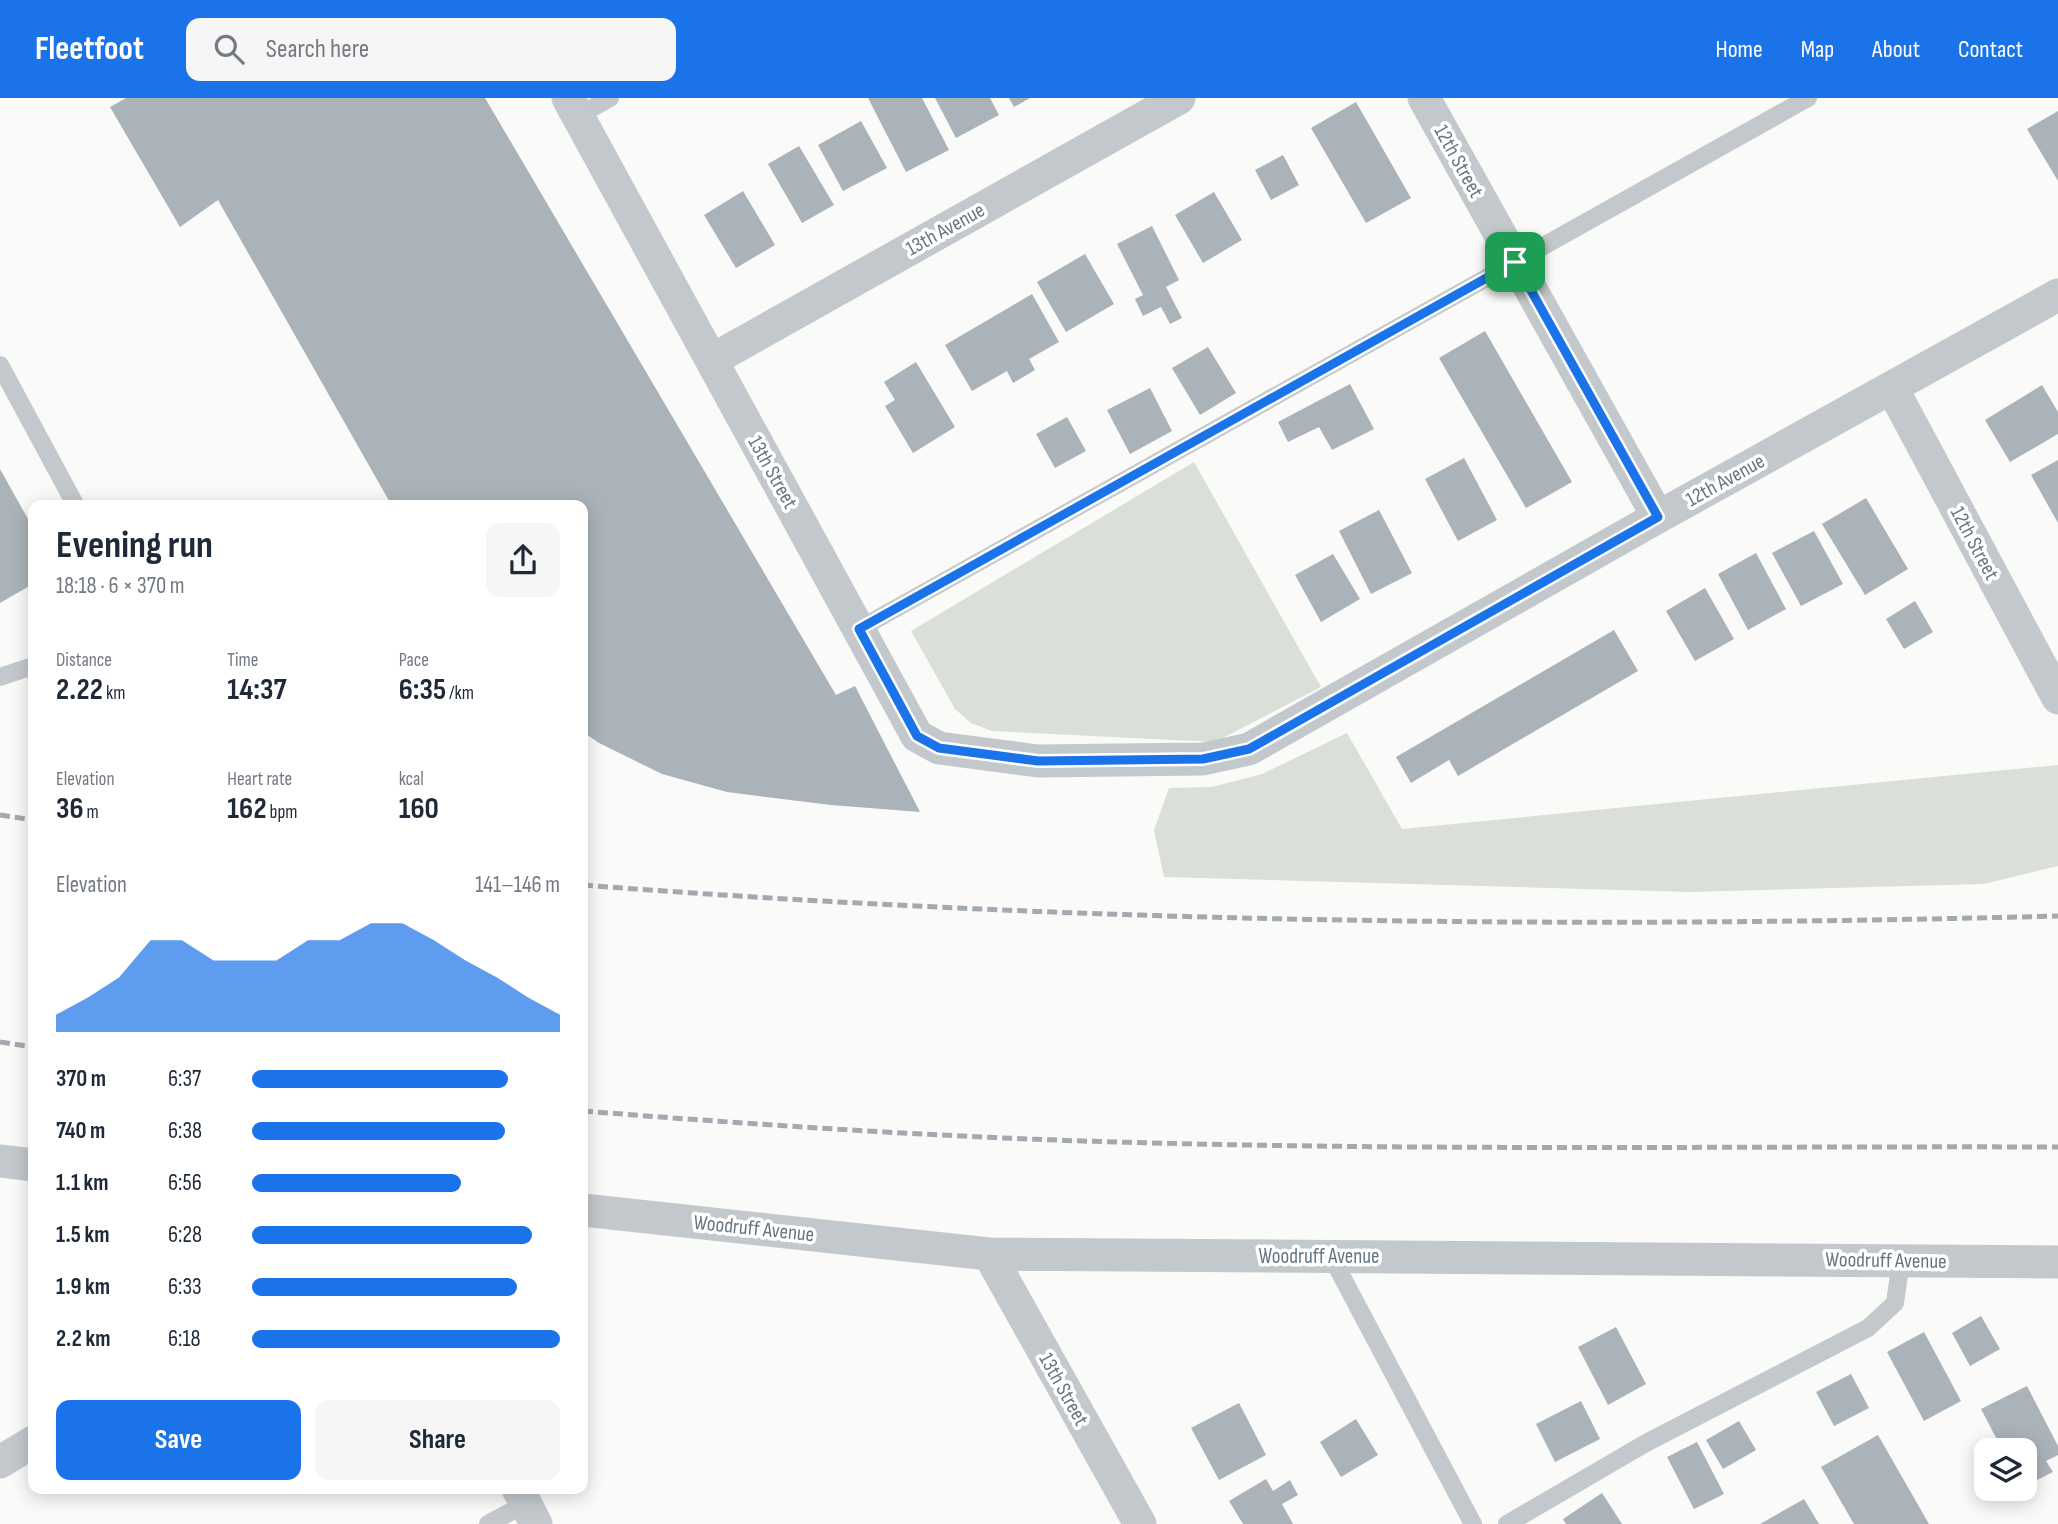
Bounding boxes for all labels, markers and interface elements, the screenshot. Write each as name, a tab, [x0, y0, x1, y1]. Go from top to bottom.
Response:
search box	[186, 18, 676, 81]
text: Fleetfoot	[35, 29, 144, 69]
icon: search	[210, 30, 248, 68]
text: Search here	[266, 34, 369, 65]
text: Home	[1715, 35, 1763, 64]
text: Map	[1801, 35, 1834, 64]
text: About	[1872, 35, 1920, 64]
text: Contact	[1958, 35, 2023, 64]
street label: 12th Street	[1428, 121, 1489, 202]
street label: 13th Avenue	[901, 198, 989, 261]
pin	[1485, 232, 1545, 292]
icon: arrive	[1496, 243, 1534, 281]
street label: 13th Street	[742, 432, 803, 513]
street label: 12th Avenue	[1681, 449, 1769, 512]
street label: 12th Street	[1945, 502, 2004, 584]
text: Evening run	[56, 523, 213, 568]
button: share	[486, 523, 560, 597]
text: 18:18 · 6 × 370 m	[56, 572, 185, 600]
text: Distance	[56, 649, 112, 672]
text: Time	[227, 649, 258, 672]
text: Pace	[399, 649, 429, 672]
text: 2.22	[56, 672, 103, 708]
text: 14:37	[227, 672, 287, 708]
text: 6:35	[399, 672, 446, 708]
text: km	[103, 682, 125, 705]
text: /km	[446, 682, 474, 705]
text: Elevation	[56, 768, 115, 791]
text: Heart rate	[227, 768, 292, 791]
text: kcal	[399, 768, 424, 791]
text: 36	[56, 791, 84, 827]
text: 162	[227, 791, 267, 827]
text: 160	[399, 791, 439, 827]
text: m	[84, 801, 99, 824]
text: bpm	[267, 801, 298, 824]
text: Elevation	[56, 871, 127, 899]
text: 141–146 m	[475, 871, 560, 899]
text: 370 m	[56, 1065, 106, 1093]
text: 6:37	[168, 1065, 201, 1093]
text: 740 m	[56, 1117, 105, 1145]
text: 6:38	[168, 1117, 202, 1145]
text: 1.1 km	[56, 1169, 109, 1197]
text: 6:56	[168, 1169, 202, 1197]
street label: Woodruff Avenue	[692, 1210, 815, 1247]
text: 1.5 km	[56, 1221, 109, 1249]
text: 6:28	[168, 1221, 202, 1249]
street label: Woodruff Avenue	[1258, 1244, 1380, 1269]
street label: Woodruff Avenue	[1825, 1247, 1947, 1274]
text: 1.9 km	[56, 1273, 110, 1301]
text: 6:33	[168, 1273, 202, 1301]
text: 2.2 km	[56, 1325, 110, 1353]
text: 6:18	[168, 1325, 201, 1353]
street label: 13th Street	[1033, 1349, 1094, 1430]
button: Save	[56, 1400, 301, 1480]
button: Share	[315, 1400, 560, 1480]
map controls	[1974, 1438, 2037, 1501]
button: layers	[1974, 1438, 2037, 1501]

